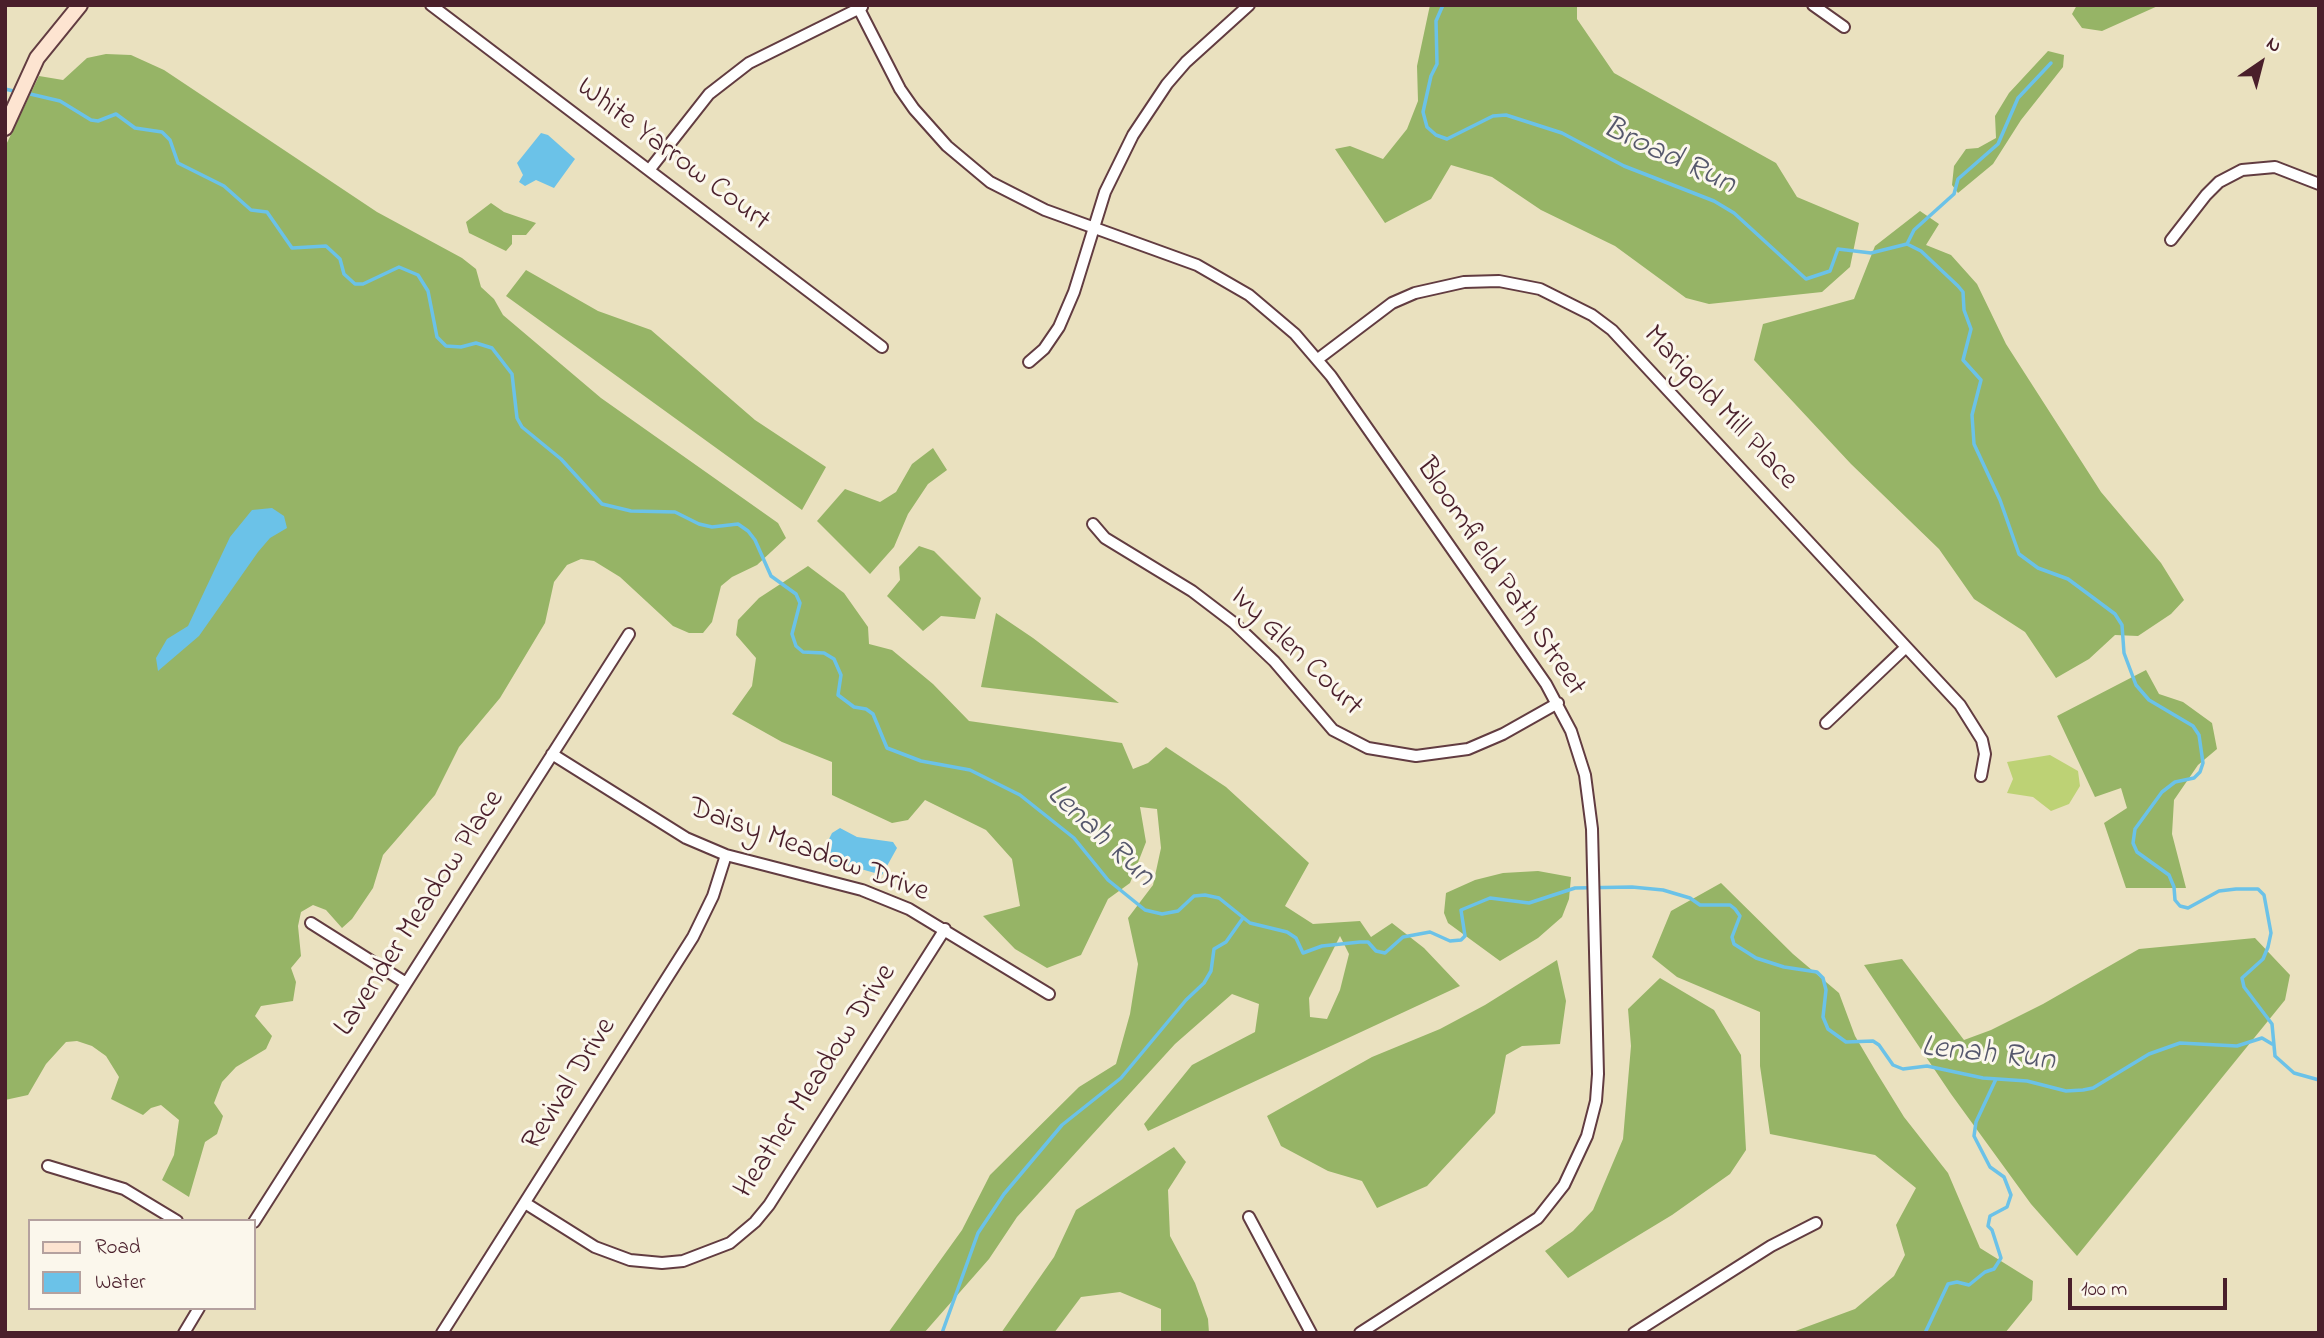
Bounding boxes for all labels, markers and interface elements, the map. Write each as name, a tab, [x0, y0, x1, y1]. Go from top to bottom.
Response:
north arrow	[2226, 28, 2296, 98]
text: N	[2260, 31, 2286, 60]
street label: White Yarrow Court	[568, 71, 776, 241]
water label: Broad Run	[1595, 110, 1741, 206]
street label: Marigold Mill Place	[1634, 319, 1804, 499]
street label: Bloomfield Path Street	[1406, 452, 1592, 704]
street label: Ivy Glen Court	[1221, 581, 1369, 725]
water label: Lenah Run	[1037, 777, 1161, 897]
street label: Lavender Meadow Place	[328, 784, 514, 1044]
street label: Daisy Meadow Drive	[683, 792, 933, 912]
street label: Heather Meadow Drive	[728, 958, 906, 1206]
street label: Revival Drive	[516, 1012, 626, 1158]
water label: Lenah Run	[1919, 1030, 2057, 1082]
legend	[28, 1219, 256, 1310]
text: Road	[95, 1233, 141, 1263]
scale bar	[2072, 1264, 2231, 1308]
text: Water	[95, 1268, 146, 1298]
text: 100 m	[2081, 1275, 2127, 1305]

